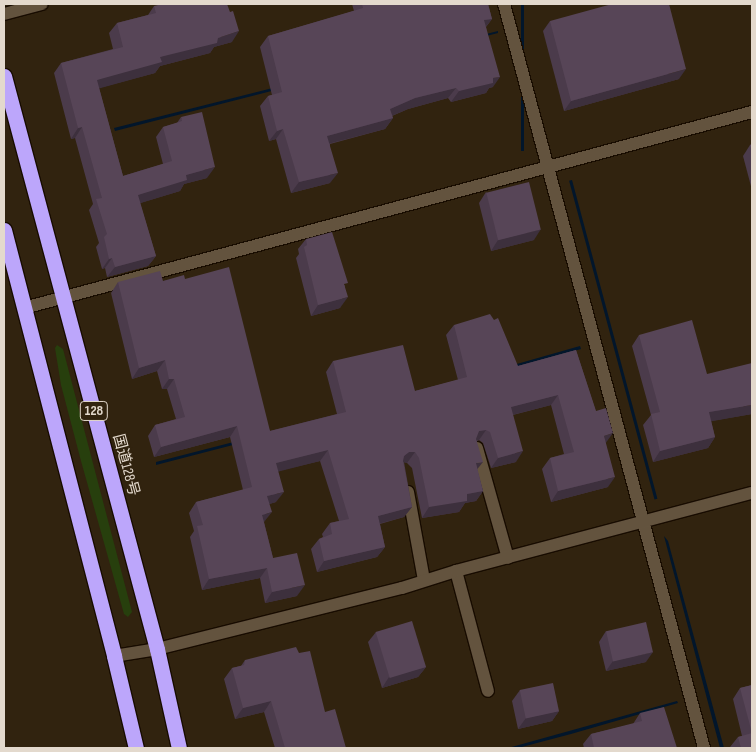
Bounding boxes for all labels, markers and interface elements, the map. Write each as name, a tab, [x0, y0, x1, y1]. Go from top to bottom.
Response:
road number: 128	[79, 400, 109, 422]
street label: 国道128号	[109, 432, 143, 498]

